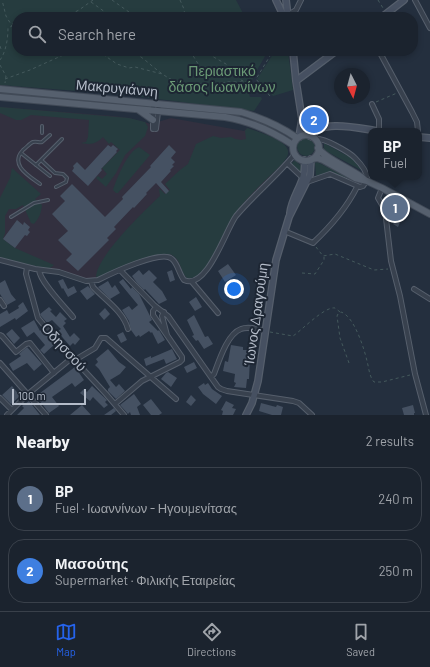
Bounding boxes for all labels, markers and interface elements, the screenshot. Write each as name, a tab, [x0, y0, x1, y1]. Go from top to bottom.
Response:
search box	[12, 12, 418, 56]
icon: search	[26, 23, 48, 45]
text: Search here	[58, 25, 136, 43]
park label: Περιαστικό δάσος Ιωαννίνων	[169, 62, 275, 95]
north arrow	[334, 68, 370, 104]
street label: Μακρυγιάννη	[75, 75, 159, 100]
pin: 2	[301, 105, 327, 135]
popup	[368, 128, 422, 180]
text: BP	[383, 137, 401, 155]
text: Fuel	[383, 155, 407, 171]
pin: 1	[382, 193, 408, 223]
street label: Ίωνος Δραγούμη	[240, 262, 271, 367]
your location	[224, 279, 244, 299]
street label: Οδησσού	[38, 319, 90, 374]
scale bar	[12, 387, 86, 406]
text: 100 m	[18, 389, 46, 402]
text: Nearby	[16, 431, 70, 451]
text: 2 results	[366, 433, 414, 449]
text: BP	[55, 482, 73, 500]
text: 1	[28, 491, 32, 507]
text: 240 m	[378, 491, 413, 507]
text: Fuel · Ιωαννίνων - Ηγουμενίτσας	[55, 500, 237, 516]
text: Μασούτης	[55, 554, 129, 572]
text: 2	[26, 563, 34, 579]
text: 250 m	[379, 563, 413, 579]
text: Supermarket · Φιλικής Εταιρείας	[55, 572, 235, 588]
tab: Map	[55, 621, 77, 658]
tab: Directions	[187, 621, 236, 658]
tab: Saved	[346, 621, 375, 658]

